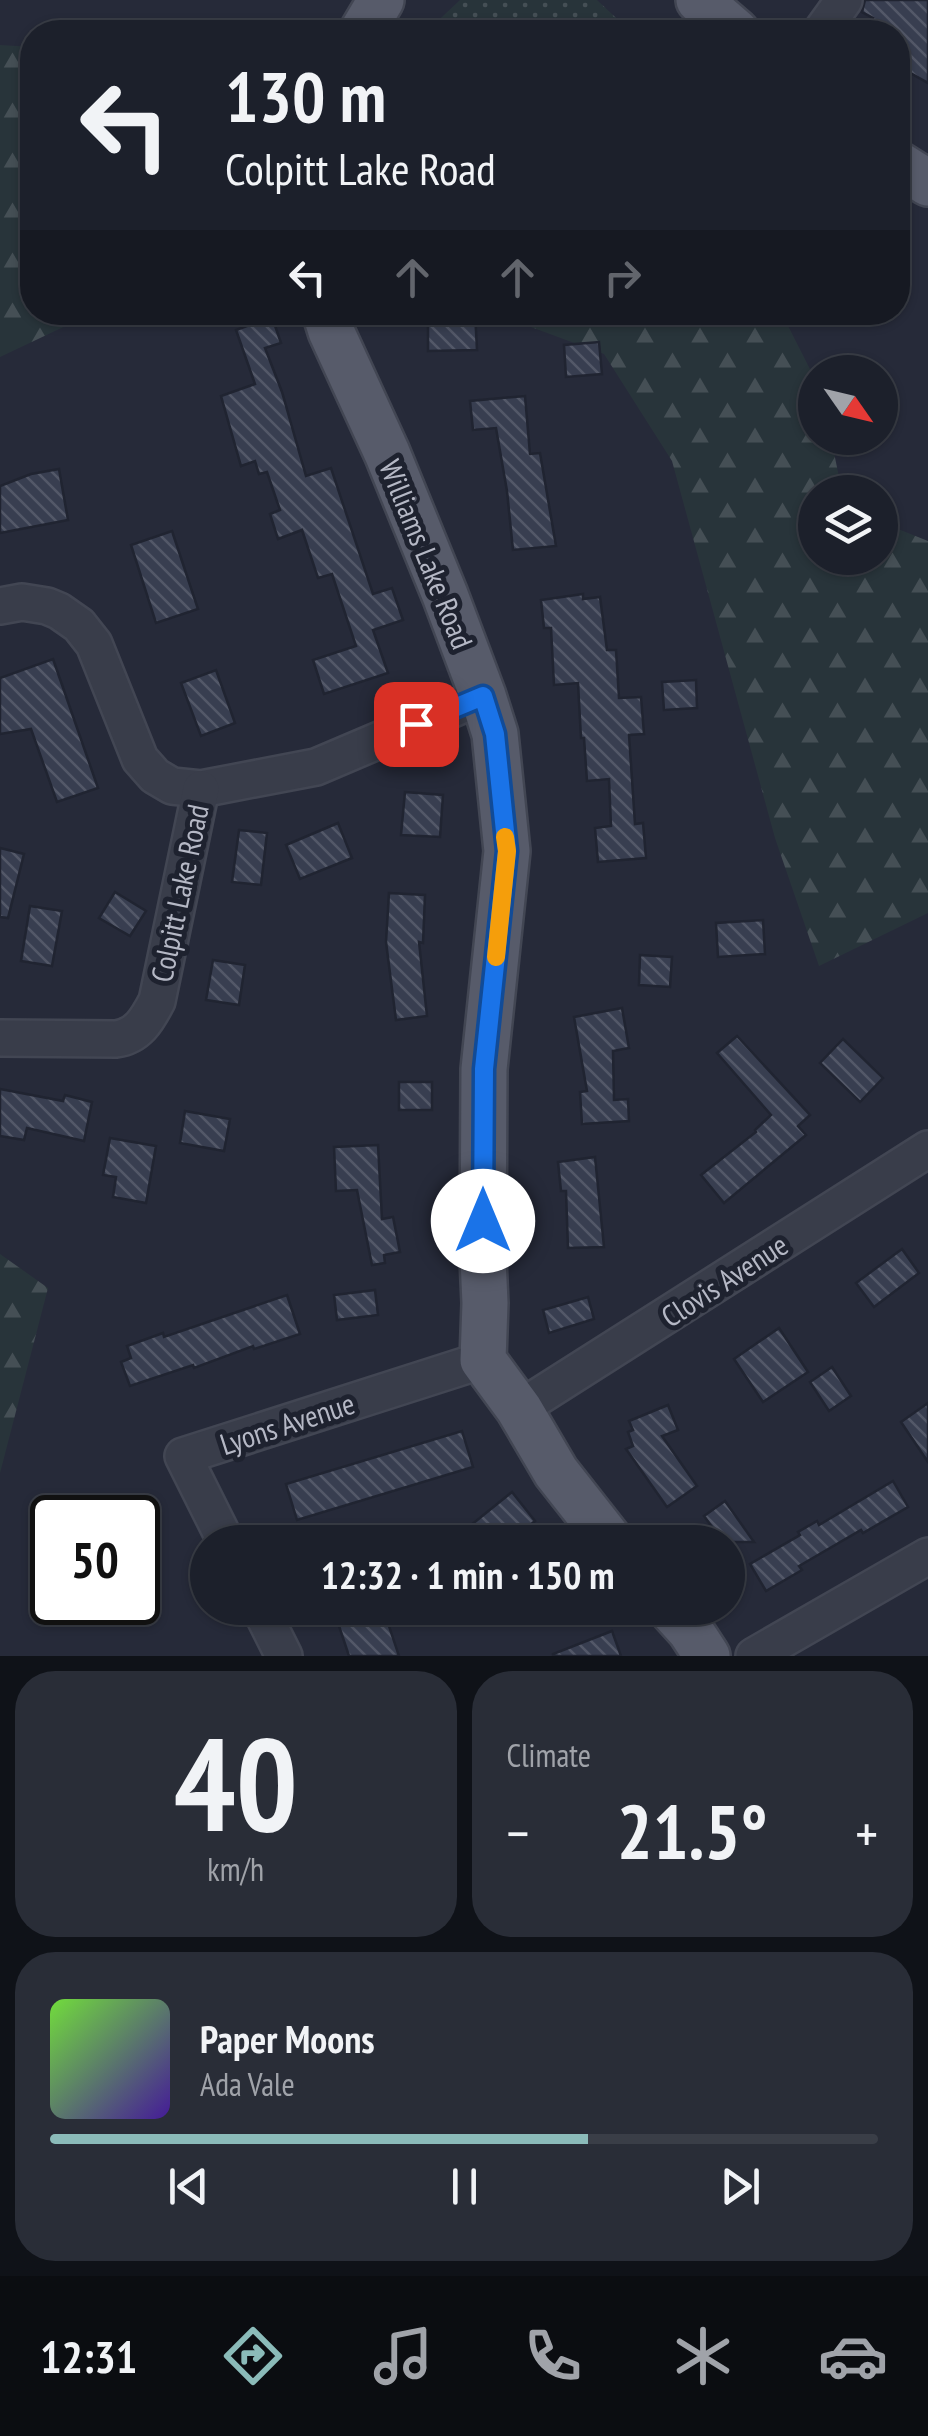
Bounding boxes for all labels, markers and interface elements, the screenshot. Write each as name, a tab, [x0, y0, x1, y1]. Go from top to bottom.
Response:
text: 130 m	[225, 51, 386, 141]
icon: left	[60, 60, 190, 190]
text: Colpitt Lake Road	[225, 139, 496, 197]
icon: left	[280, 250, 335, 305]
icon: ahead	[385, 250, 440, 305]
icon: ahead	[490, 250, 545, 305]
icon: right	[595, 250, 650, 305]
north arrow	[798, 355, 898, 455]
map controls	[798, 355, 898, 575]
street label: Williams Lake Road	[371, 454, 483, 654]
button: layers	[798, 475, 898, 575]
pin	[374, 682, 459, 767]
icon: arrive	[389, 697, 444, 752]
street label: Colpitt Lake Road	[141, 801, 217, 985]
position arrow	[431, 1169, 535, 1273]
street label: Clovis Avenue	[653, 1225, 795, 1335]
street label: Lyons Avenue	[215, 1383, 359, 1463]
speed limit sign: 50	[30, 1495, 160, 1625]
text: 12:32 · 1 min · 150 m	[321, 1550, 614, 1599]
text: 40	[174, 1699, 298, 1867]
text: Climate	[507, 1734, 591, 1776]
text: 21.5°	[617, 1783, 768, 1880]
text: −	[507, 1797, 529, 1868]
text: +	[855, 1797, 878, 1868]
text: km/h	[207, 1848, 264, 1890]
text: Paper Moons	[200, 2014, 375, 2063]
text: Ada Vale	[200, 2063, 295, 2105]
icon: previous	[161, 2159, 216, 2214]
icon: pause	[437, 2159, 492, 2214]
icon: next	[713, 2159, 768, 2214]
icon: directions	[218, 2321, 288, 2391]
icon: music	[368, 2321, 438, 2391]
icon: phone	[518, 2321, 588, 2391]
icon: climate	[668, 2321, 738, 2391]
icon: car	[818, 2321, 888, 2391]
text: 12:31	[40, 2327, 137, 2385]

